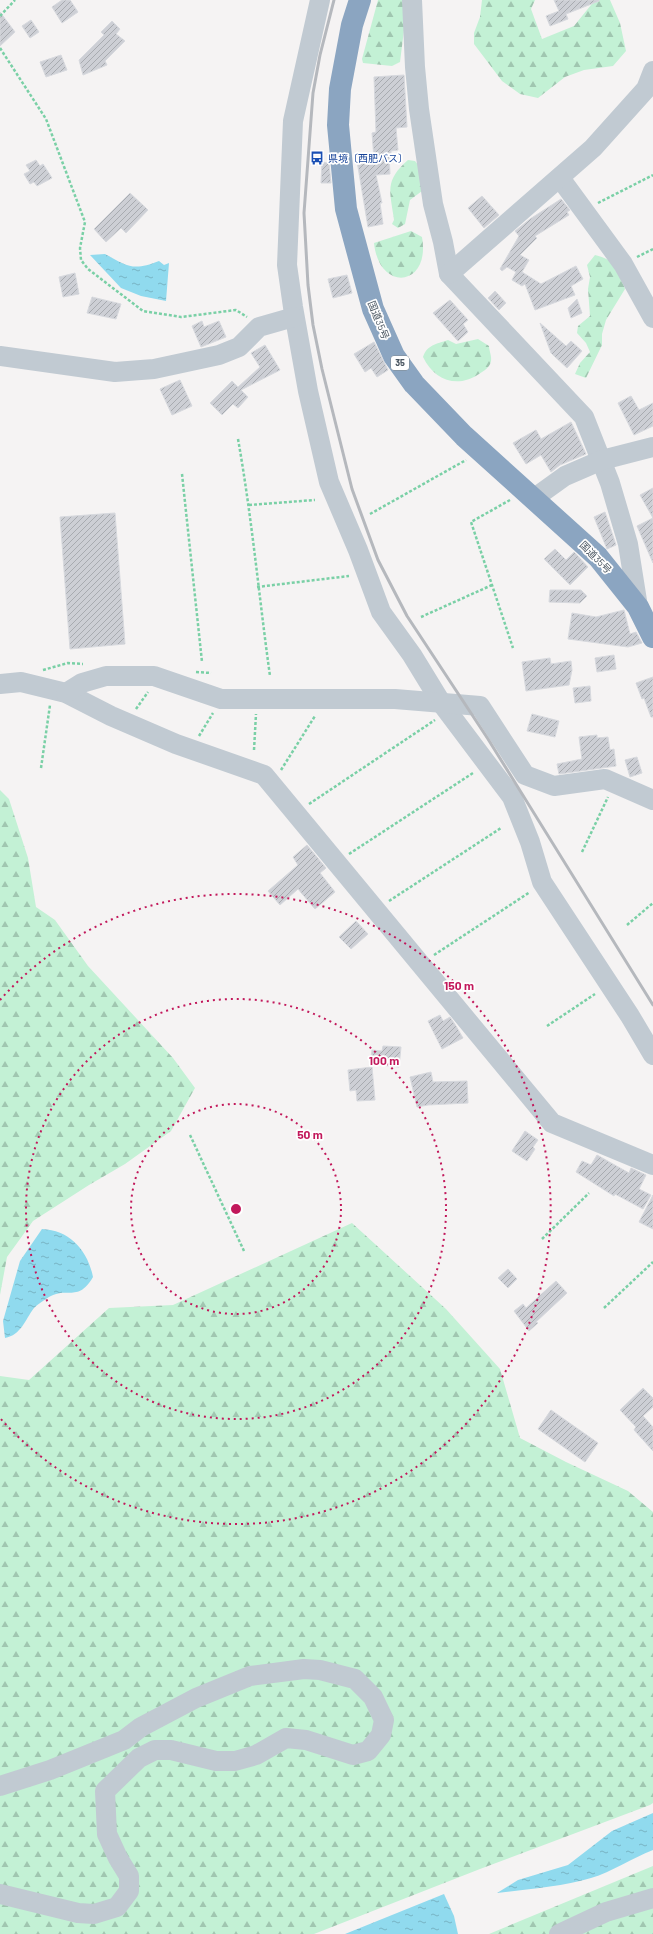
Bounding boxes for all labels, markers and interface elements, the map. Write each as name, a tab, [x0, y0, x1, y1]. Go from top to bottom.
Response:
bus stop icon: 県境〔西肥バス〕	[309, 150, 325, 166]
place label: 県境〔西肥バス〕	[328, 152, 408, 164]
street label: 国道35号	[366, 299, 392, 341]
road number: 35	[391, 356, 409, 370]
street label: 国道35号	[578, 539, 614, 575]
text: 150 m	[444, 978, 474, 992]
text: 100 m	[369, 1053, 399, 1067]
text: 50 m	[297, 1127, 323, 1141]
centre of rings	[229, 1202, 243, 1216]

